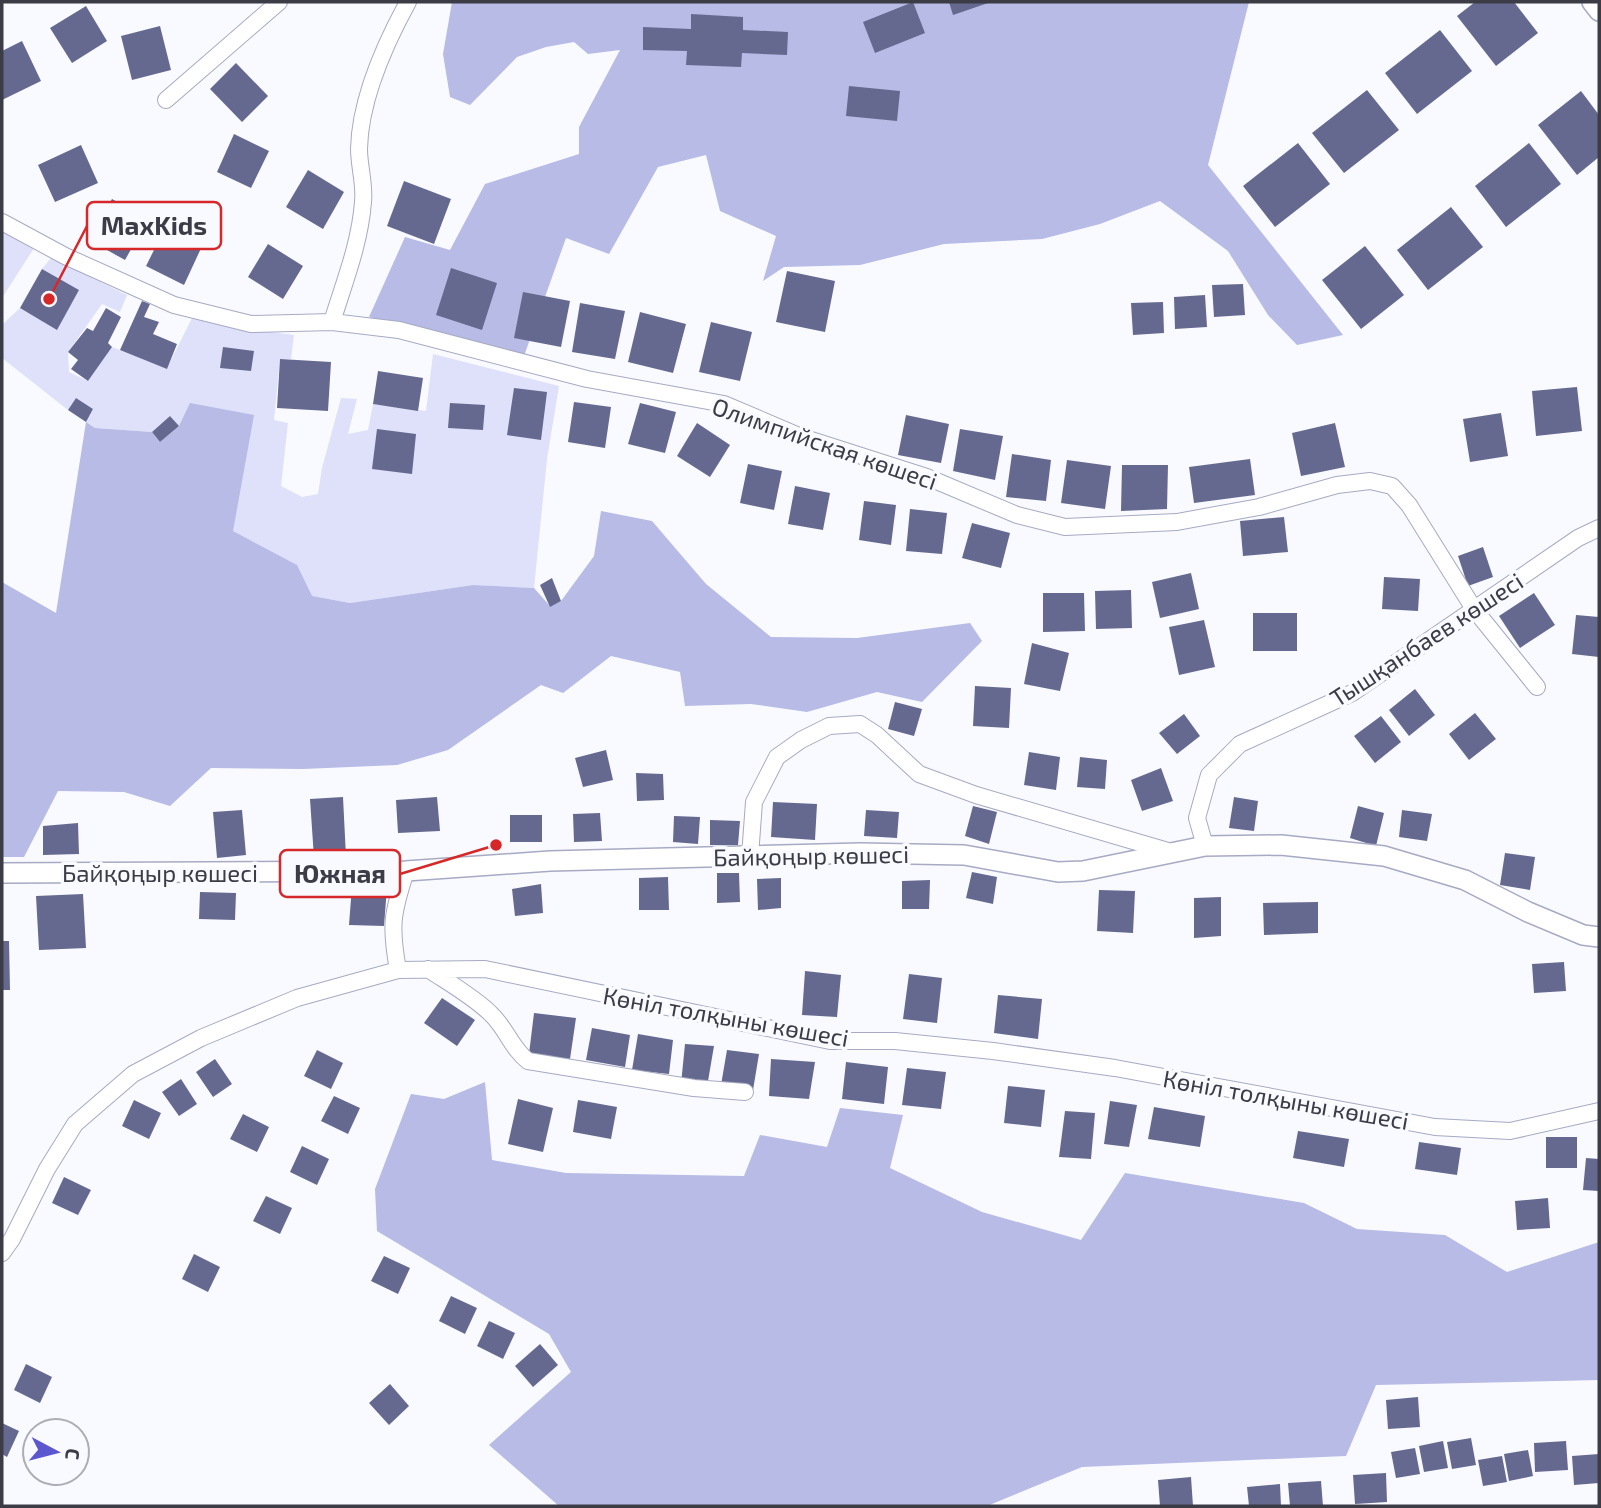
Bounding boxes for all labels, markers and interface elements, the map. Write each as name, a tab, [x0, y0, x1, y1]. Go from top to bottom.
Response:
callout: MaxKids	[87, 202, 221, 249]
text: MaxKids	[101, 209, 207, 240]
street label: Олимпийская көшесі	[709, 391, 941, 495]
street label: Тышқанбаев көшесі	[1324, 566, 1528, 712]
street label: Байқоңыр көшесі	[713, 839, 909, 871]
callout: Южная	[280, 850, 400, 897]
text: Южная	[294, 857, 386, 888]
street label: Байқоңыр көшесі	[62, 858, 258, 887]
street label: Көніл толқыны көшесі	[601, 980, 851, 1052]
street label: Көніл толқыны көшесі	[1161, 1063, 1411, 1135]
north arrow	[21, 1417, 91, 1487]
text: С	[61, 1447, 85, 1461]

